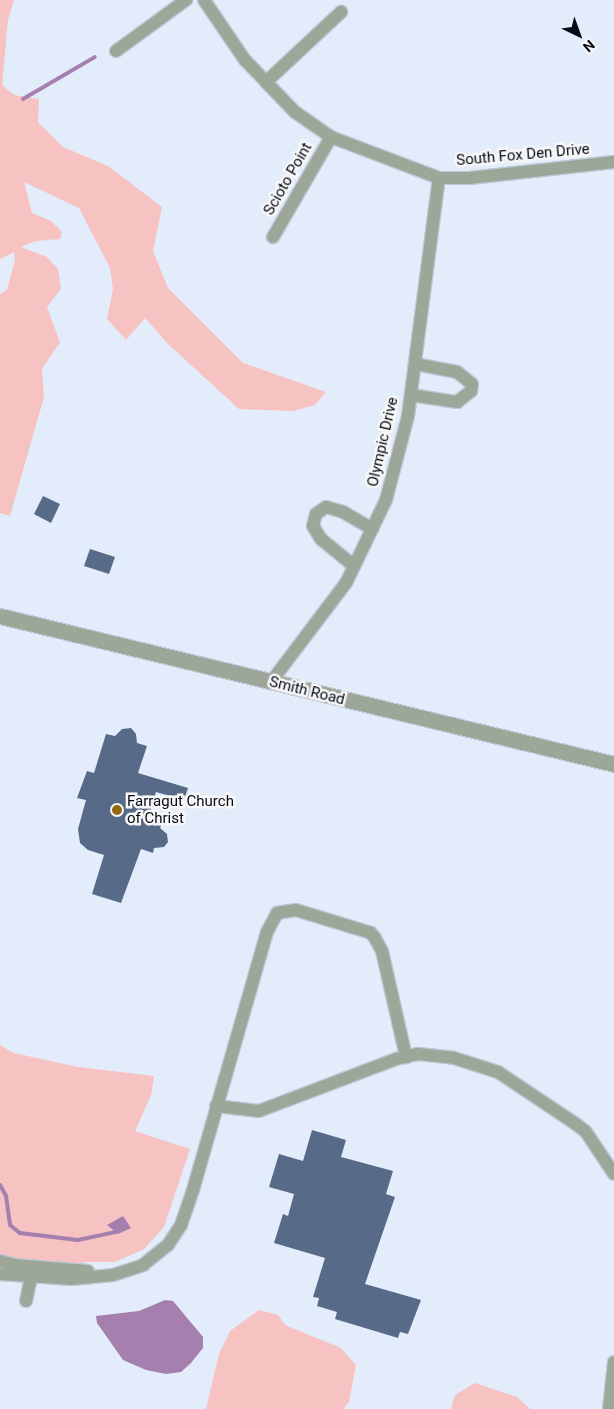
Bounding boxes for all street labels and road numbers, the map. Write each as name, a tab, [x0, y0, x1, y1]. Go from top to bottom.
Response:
street label: Scioto Point	[260, 140, 316, 218]
street label: South Fox Den Drive	[456, 140, 590, 170]
street label: Olympic Drive	[364, 395, 402, 489]
street label: Smith Road	[267, 673, 347, 709]

